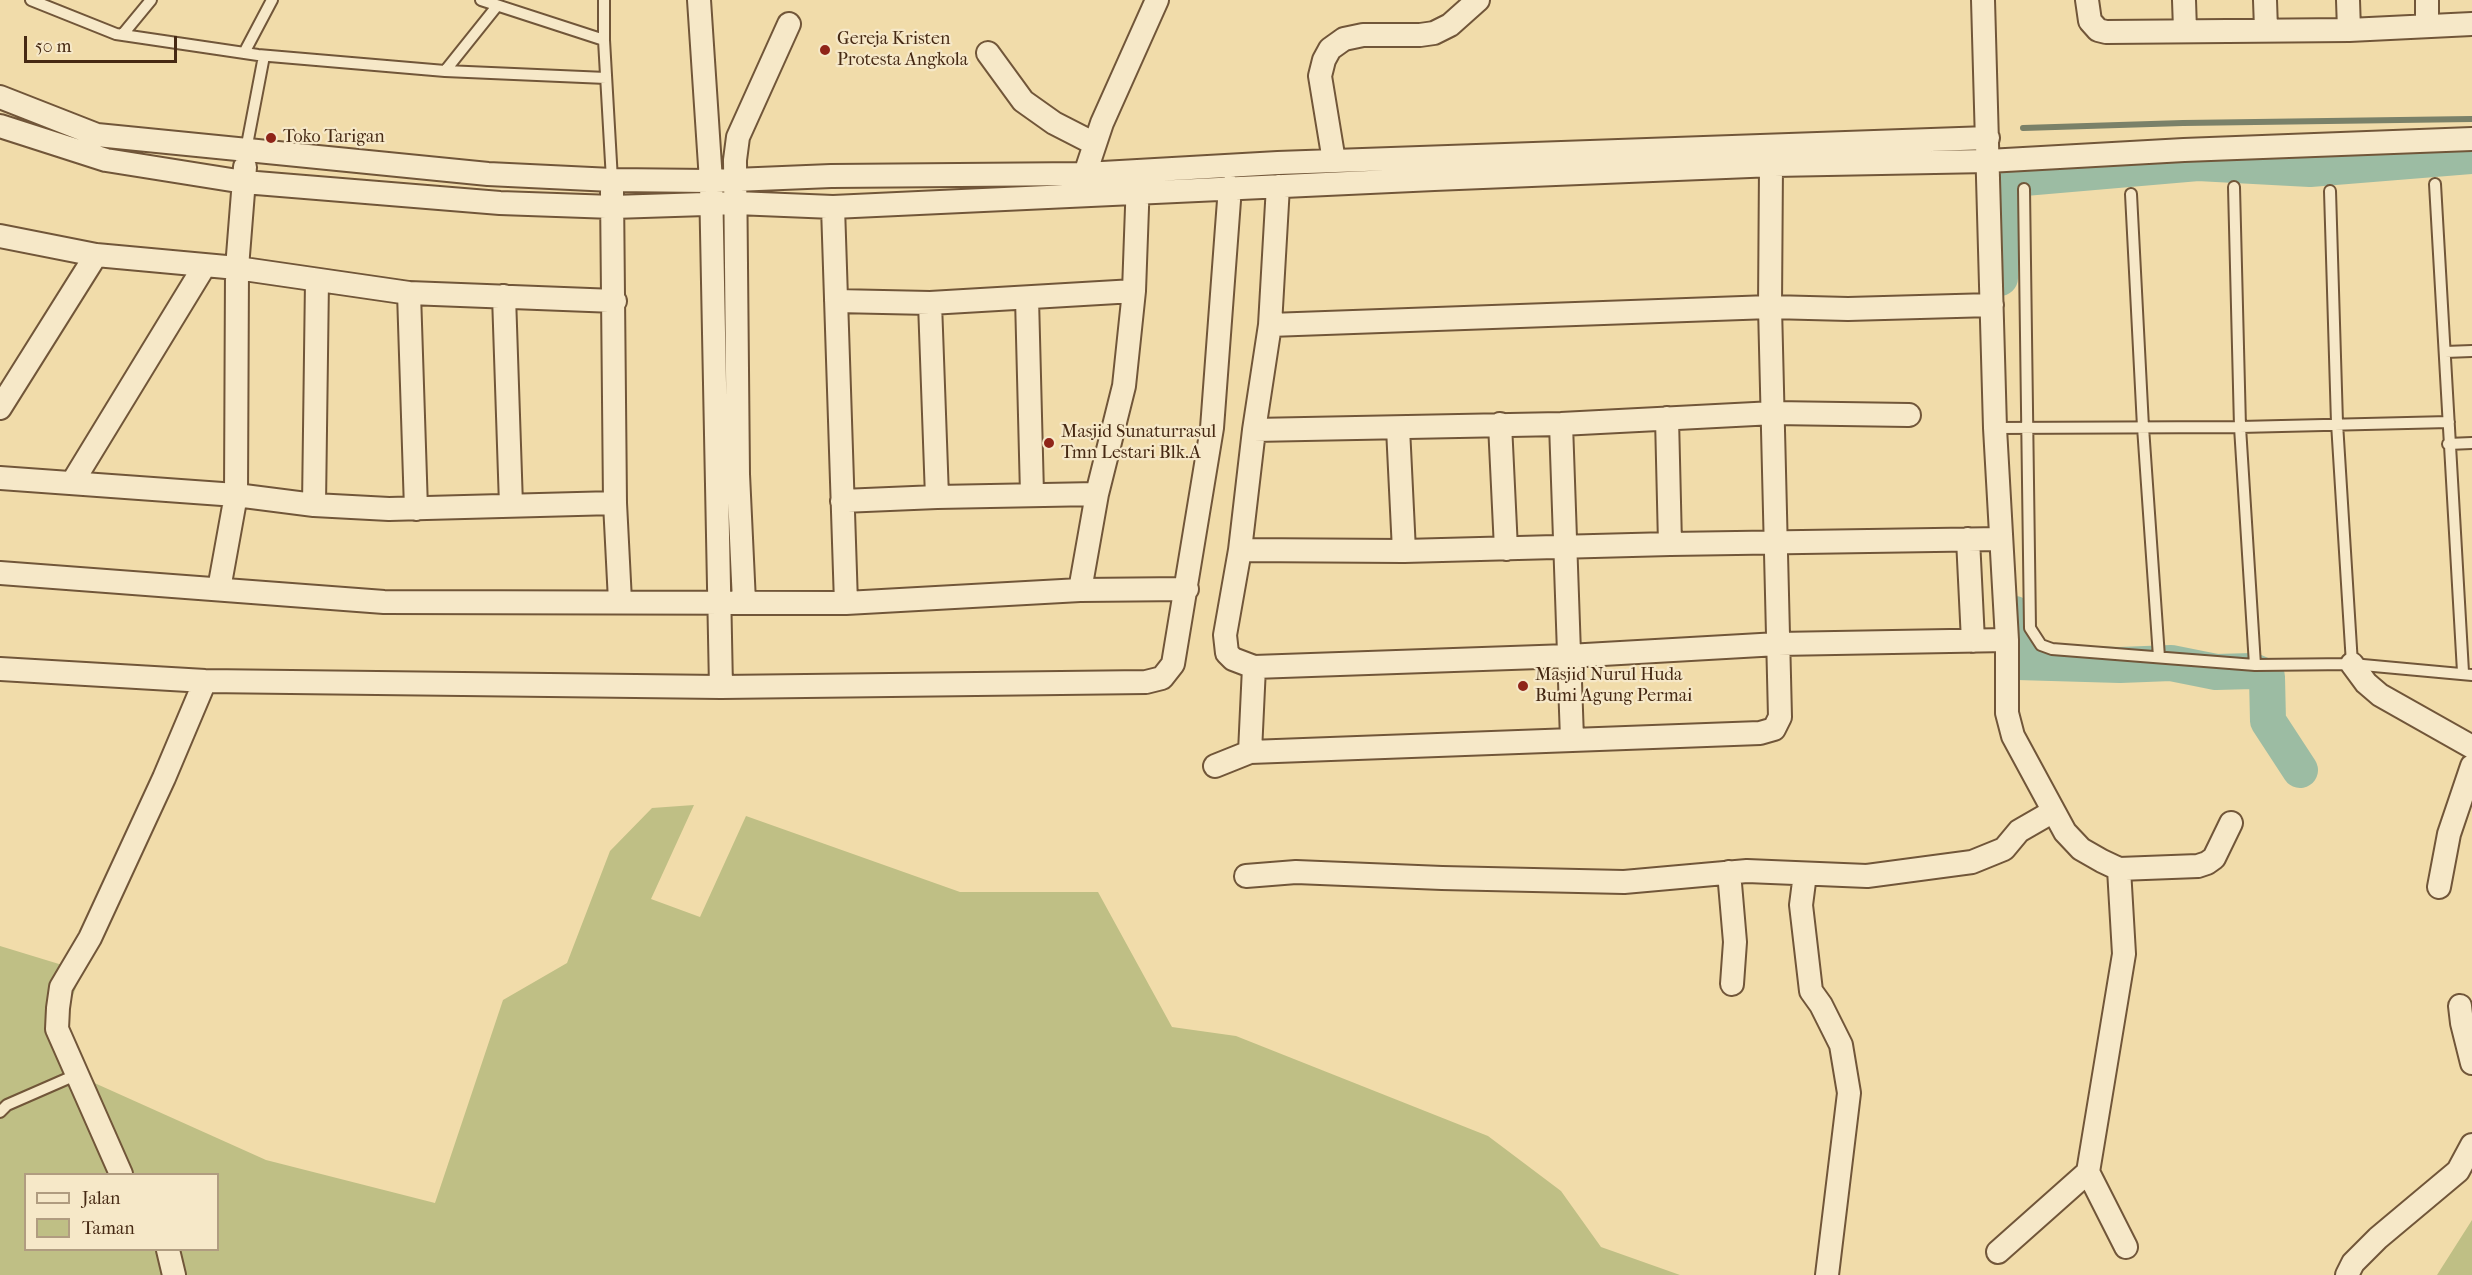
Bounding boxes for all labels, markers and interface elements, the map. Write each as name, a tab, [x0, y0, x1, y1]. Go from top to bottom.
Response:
scale bar	[27, 24, 180, 62]
place label: Gereja Kristen Protesta Angkola	[837, 29, 968, 72]
text: 50 m	[35, 36, 71, 57]
marker: Gereja Kristen Protesta Angkola	[818, 43, 832, 57]
place label: Toko Tarigan	[283, 127, 385, 149]
marker: Toko Tarigan	[264, 131, 278, 145]
place label: Masjid Sunaturrasul Tmn Lestari Blk.A	[1061, 422, 1216, 464]
marker: Masjid Sunaturrasul Tmn Lestari Blk.A	[1042, 436, 1056, 450]
place label: Masjid Nurul Huda Bumi Agung Permai	[1535, 665, 1692, 708]
marker: Masjid Nurul Huda Bumi Agung Permai	[1516, 679, 1530, 693]
legend	[24, 1173, 219, 1251]
text: Jalan	[82, 1188, 120, 1209]
text: Taman	[82, 1218, 135, 1239]

